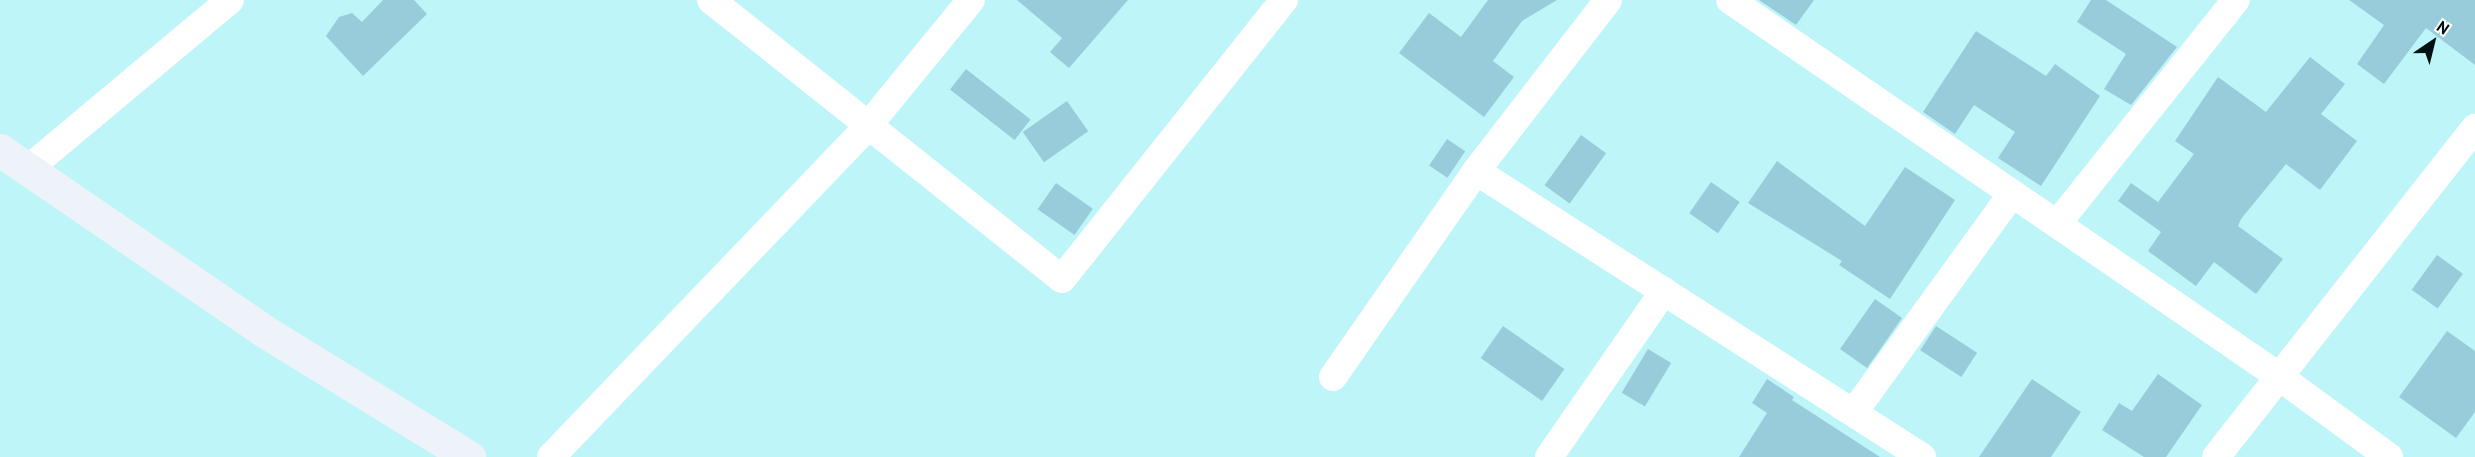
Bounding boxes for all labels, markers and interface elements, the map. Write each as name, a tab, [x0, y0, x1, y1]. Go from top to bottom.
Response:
north arrow	[2403, 12, 2463, 72]
text: N	[2433, 16, 2453, 38]

